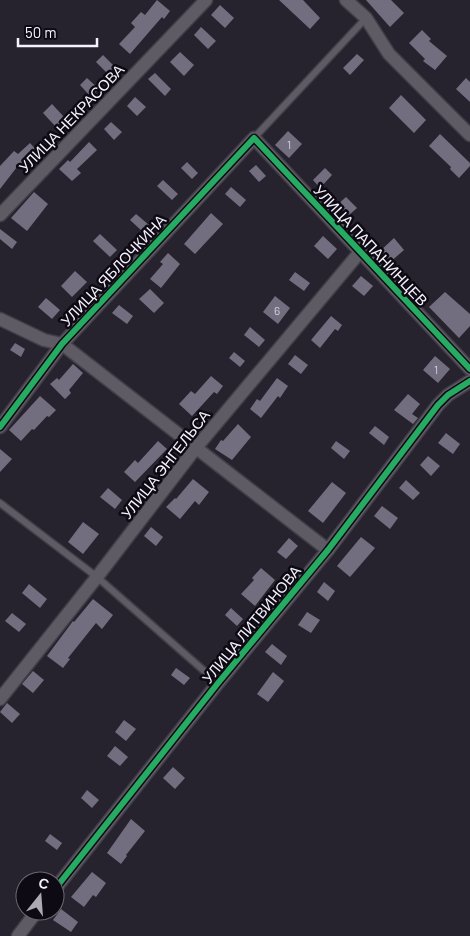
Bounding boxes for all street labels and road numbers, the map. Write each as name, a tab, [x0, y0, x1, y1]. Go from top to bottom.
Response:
street label: УЛИЦА НЕКРАСОВА	[15, 60, 127, 176]
street label: УЛИЦА ПАПАНИНЦЕВ	[310, 181, 432, 309]
street label: УЛИЦА ЯБЛОЧКИНА	[57, 210, 169, 330]
street label: УЛИЦА ЭНГЕЛЬСА	[117, 406, 213, 522]
street label: УЛИЦА ЛИТВИНОВА	[198, 561, 304, 687]

